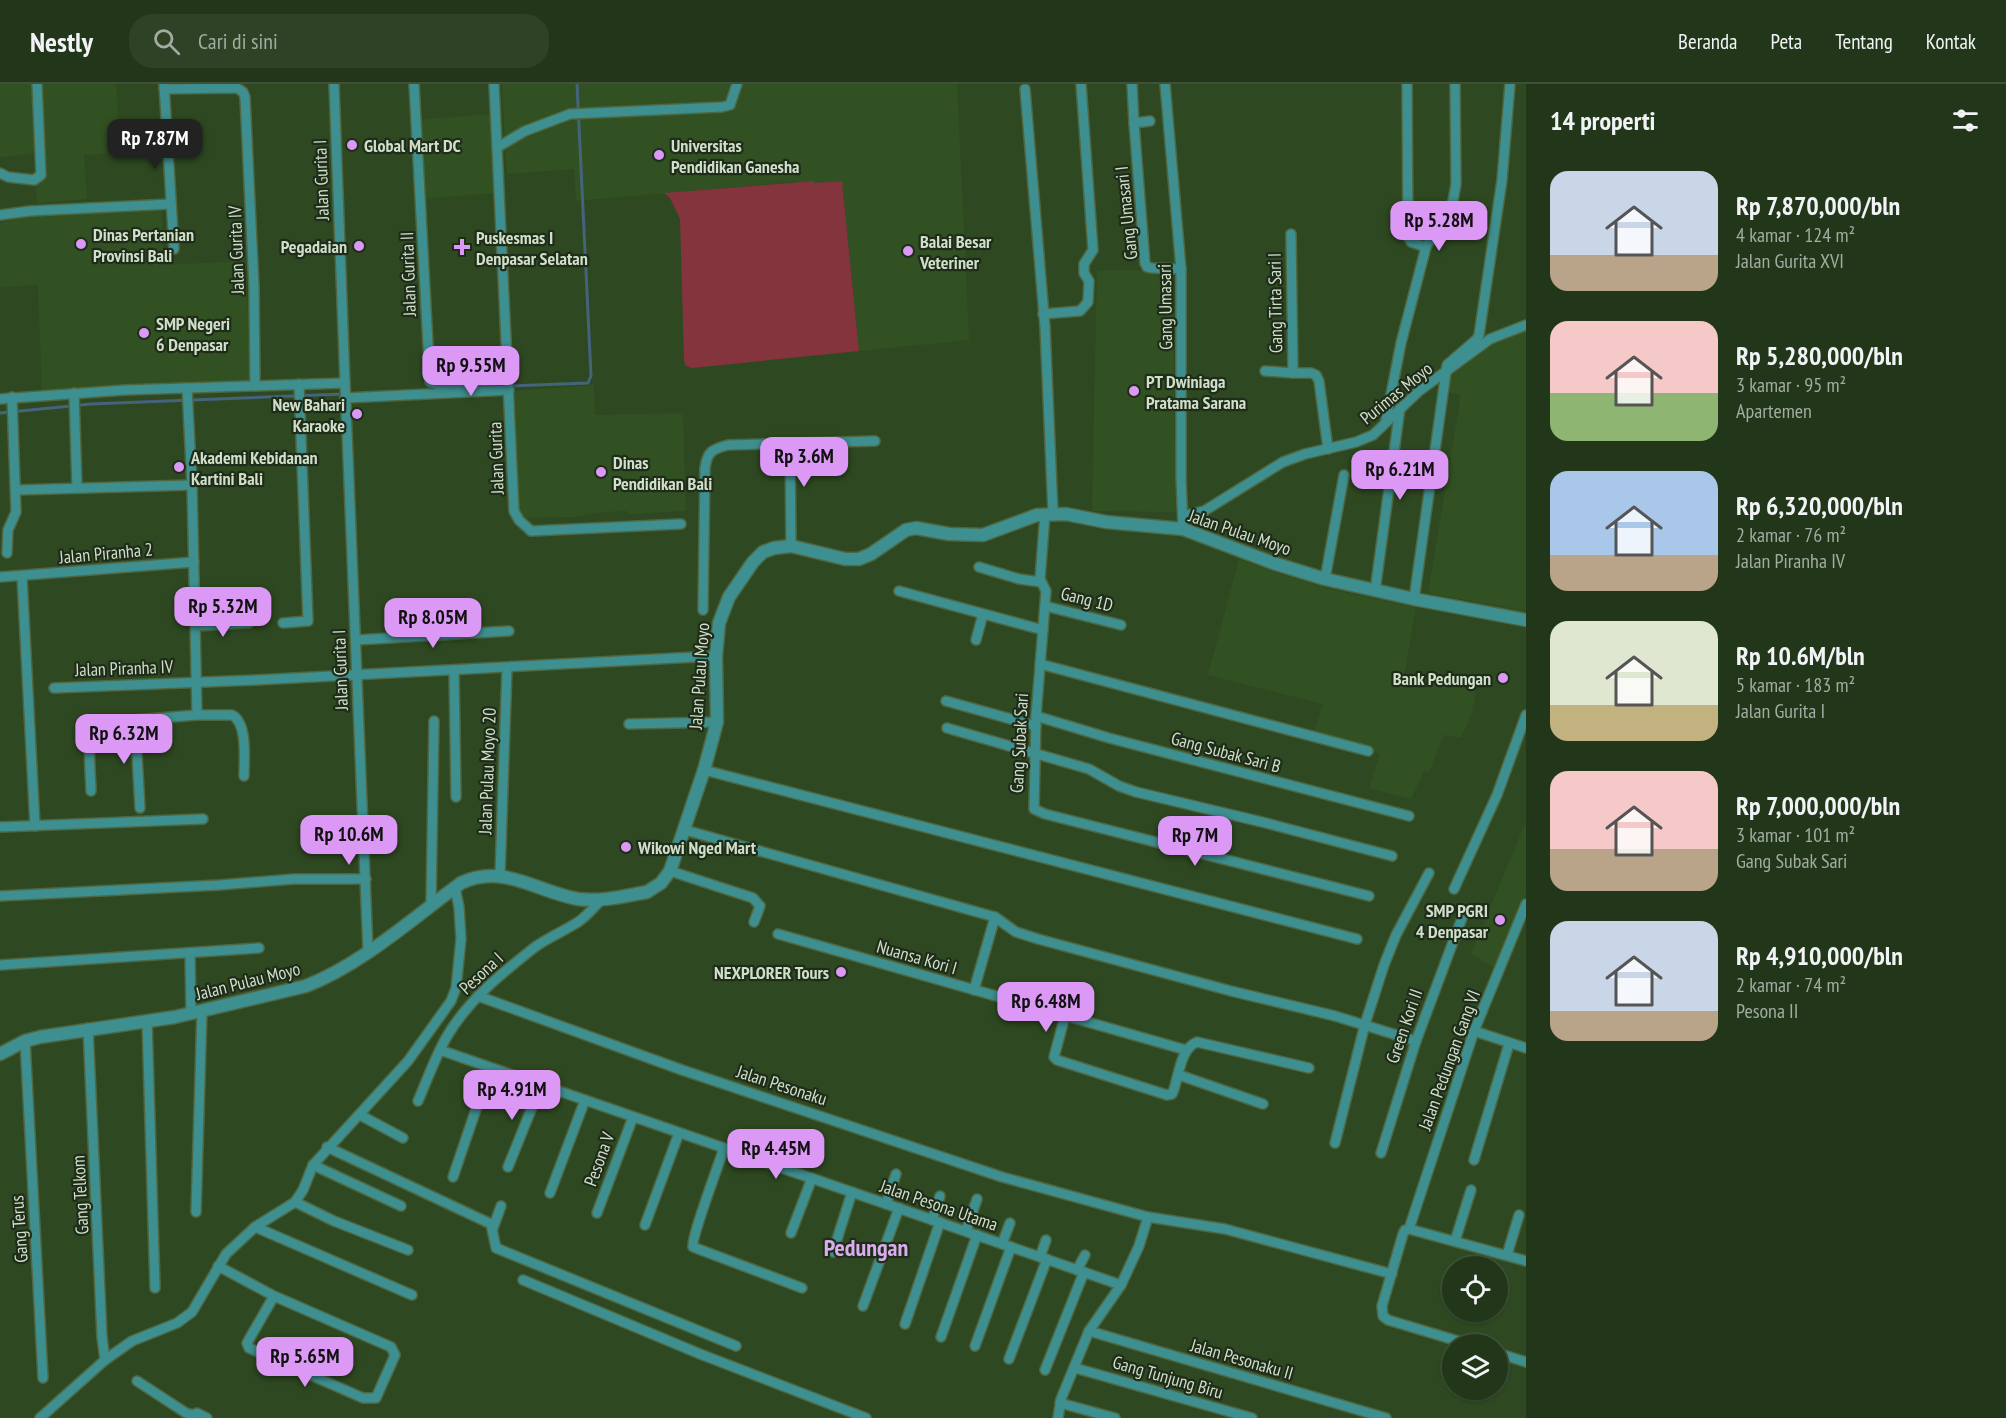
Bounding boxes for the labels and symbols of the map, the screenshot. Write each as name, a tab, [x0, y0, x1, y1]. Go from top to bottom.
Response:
pin: Rp 7.87M	[93, 119, 217, 170]
place label: Global Mart DC	[364, 134, 461, 157]
place label: Universitas Pendidikan Ganesha	[671, 134, 799, 178]
marker: Global Mart DC	[345, 138, 359, 152]
street label: Jalan Gurita I	[308, 139, 334, 222]
marker: Universitas Pendidikan Ganesha	[652, 148, 666, 162]
street label: Gang Umasari I	[1110, 165, 1142, 261]
pin: Rp 5.28M	[1377, 201, 1501, 252]
street label: Jalan Gurita IV	[223, 205, 249, 296]
place label: Dinas Pertanian Provinsi Bali	[93, 223, 194, 267]
place label: Puskesmas I Denpasar Selatan	[476, 226, 588, 270]
place label: Balai Besar Veteriner	[919, 230, 992, 274]
street label: Jalan Gurita II	[395, 231, 421, 318]
place label: Pegadaian	[281, 235, 347, 258]
marker: Dinas Pertanian Provinsi Bali	[74, 237, 88, 251]
marker: Puskesmas I Denpasar Selatan	[453, 238, 471, 256]
marker: Pegadaian	[352, 239, 366, 253]
marker: Balai Besar Veteriner	[901, 244, 915, 258]
street label: Gang Tirta Sari I	[1263, 253, 1287, 353]
street label: Gang Umasari	[1153, 264, 1177, 350]
place label: SMP Negeri 6 Denpasar	[156, 312, 230, 356]
marker: SMP Negeri 6 Denpasar	[137, 326, 151, 340]
pin: Rp 9.55M	[409, 346, 533, 397]
street label: Purimas Moyo	[1355, 357, 1437, 429]
place label: PT Dwiniaga Pratama Sarana	[1146, 370, 1246, 414]
marker: PT Dwiniaga Pratama Sarana	[1127, 384, 1141, 398]
place label: New Bahari Karaoke	[272, 393, 345, 437]
marker: New Bahari Karaoke	[350, 407, 364, 421]
street label: Jalan Gurita	[483, 421, 509, 496]
pin: Rp 3.6M	[749, 437, 859, 488]
place label: Akademi Kebidanan Kartini Bali	[190, 446, 318, 490]
pin: Rp 6.21M	[1338, 450, 1462, 501]
place label: Dinas Pendidikan Bali	[613, 451, 712, 495]
marker: Akademi Kebidanan Kartini Bali	[172, 460, 186, 474]
marker: Dinas Pendidikan Bali	[594, 465, 608, 479]
street label: Jalan Pulau Moyo	[1185, 503, 1294, 560]
street label: Jalan Piranha 2	[57, 537, 154, 569]
street label: Gang 1D	[1058, 581, 1116, 617]
pin: Rp 5.32M	[161, 587, 285, 638]
pin: Rp 8.05M	[371, 598, 495, 649]
street label: Jalan Pulau Moyo	[684, 622, 714, 731]
street label: Jalan Gurita I	[327, 629, 353, 712]
street label: Jalan Piranha IV	[74, 655, 174, 681]
place label: Bank Pedungan	[1393, 667, 1491, 690]
marker: Bank Pedungan	[1496, 671, 1510, 685]
street label: Gang Subak Sari	[1005, 692, 1033, 794]
street label: Jalan Pulau Moyo 20	[473, 707, 501, 836]
pin: Rp 6.32M	[62, 714, 186, 765]
street label: Gang Subak Sari B	[1169, 726, 1283, 778]
pin: Rp 10.6M	[287, 815, 411, 866]
pin: Rp 7M	[1153, 816, 1237, 867]
place label: Wikowi Nged Mart	[637, 836, 757, 859]
marker: Wikowi Nged Mart	[619, 840, 633, 854]
place label: SMP PGRI 4 Denpasar	[1416, 899, 1489, 943]
marker: SMP PGRI 4 Denpasar	[1493, 913, 1507, 927]
street label: Nuansa Kori I	[874, 935, 960, 979]
street label: Pesona I	[454, 947, 508, 999]
street label: Jalan Pulau Moyo	[192, 957, 303, 1005]
place label: NEXPLORER Tours	[714, 961, 829, 984]
marker: NEXPLORER Tours	[834, 965, 848, 979]
pin: Rp 6.48M	[984, 982, 1108, 1033]
street label: Green Kori II	[1381, 986, 1427, 1066]
street label: Jalan Pedungan Gang VI	[1413, 987, 1485, 1134]
street label: Jalan Pesonaku	[733, 1059, 830, 1110]
pin: Rp 4.91M	[450, 1070, 574, 1121]
street label: Pesona V	[579, 1128, 620, 1189]
pin: Rp 4.45M	[714, 1129, 838, 1180]
street label: Gang Telkom	[66, 1155, 94, 1235]
street label: Jalan Pesona Utama	[876, 1174, 1001, 1236]
street label: Gang Terus	[5, 1195, 33, 1263]
district label: Pedungan	[824, 1232, 908, 1263]
street label: Jalan Pesonaku II	[1187, 1333, 1296, 1385]
pin: Rp 5.65M	[243, 1337, 367, 1388]
street label: Gang Tunjung Biru	[1110, 1350, 1226, 1404]

